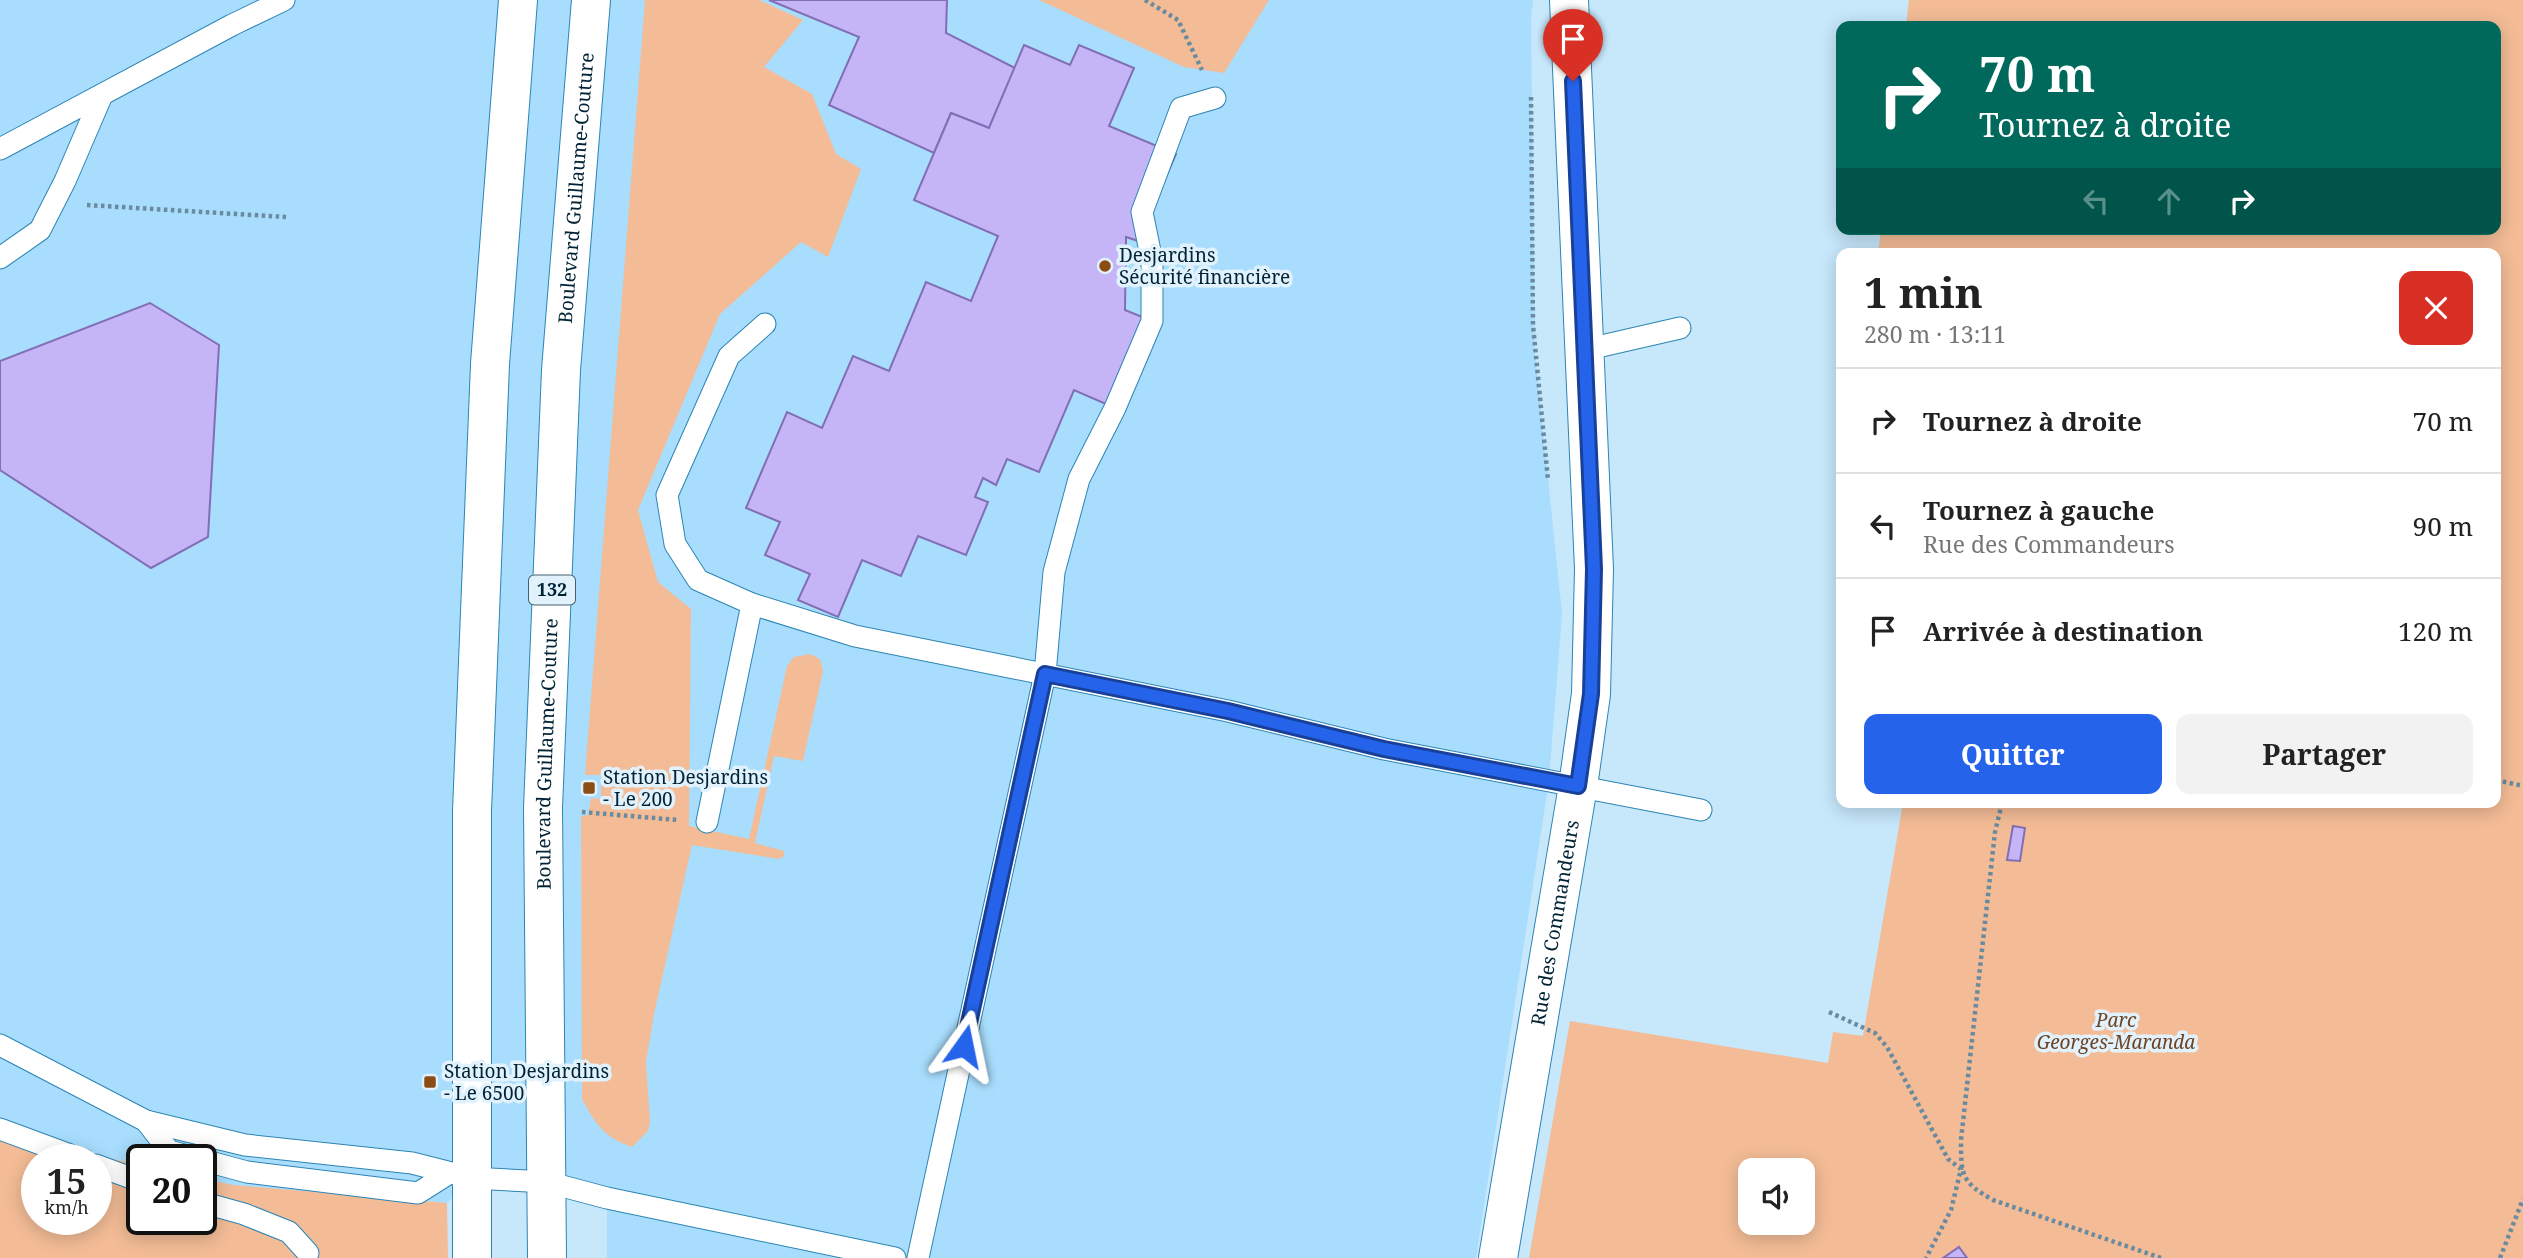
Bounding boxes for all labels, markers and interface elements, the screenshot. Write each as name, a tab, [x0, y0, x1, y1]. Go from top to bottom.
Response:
pin	[1543, 9, 1603, 81]
icon: arrive	[1554, 20, 1592, 58]
text: 70 m	[1979, 40, 2095, 106]
icon: right	[1864, 49, 1955, 140]
street label: Boulevard Guillaume-Couture	[552, 51, 600, 324]
text: Tournez à droite	[1979, 103, 2231, 146]
icon: left	[2077, 182, 2115, 220]
icon: ahead	[2150, 182, 2188, 220]
icon: right	[2223, 182, 2261, 220]
place label: Desjardins Sécurité financière	[1119, 242, 1290, 290]
marker: Desjardins Sécurité financière	[1097, 258, 1113, 274]
text: 1 min	[1864, 263, 1983, 320]
button: close	[2399, 271, 2473, 345]
text: 280 m · 13:11	[1864, 318, 2006, 350]
icon: right	[1864, 402, 1902, 440]
text: Tournez à droite	[1923, 403, 2142, 439]
text: 70 m	[2413, 403, 2473, 439]
text: Tournez à gauche	[1923, 492, 2154, 528]
icon: left	[1864, 507, 1902, 545]
text: 90 m	[2413, 508, 2473, 544]
text: Rue des Commandeurs	[1923, 528, 2175, 560]
road number: 132	[529, 576, 575, 604]
icon: arrive	[1864, 612, 1902, 650]
text: Arrivée à destination	[1923, 613, 2203, 649]
text: 120 m	[2398, 613, 2473, 649]
street label: Boulevard Guillaume-Couture	[530, 618, 564, 890]
button: Quitter	[1864, 714, 2162, 794]
button: Partager	[2176, 714, 2473, 794]
place label: Station Desjardins - Le 200	[603, 764, 768, 812]
marker: Station Desjardins - Le 200	[581, 780, 597, 796]
street label: Rue des Commandeurs	[1525, 818, 1585, 1028]
park label: Parc Georges-Maranda	[2037, 1007, 2195, 1055]
position arrow	[927, 1009, 1001, 1083]
place label: Station Desjardins - Le 6500	[444, 1058, 609, 1106]
marker: Station Desjardins - Le 6500	[422, 1074, 438, 1090]
speed limit sign: 20	[126, 1144, 217, 1235]
text: 15	[47, 1157, 86, 1204]
map controls	[1738, 1158, 1815, 1235]
button: sound	[1738, 1158, 1815, 1235]
text: km/h	[44, 1195, 89, 1219]

